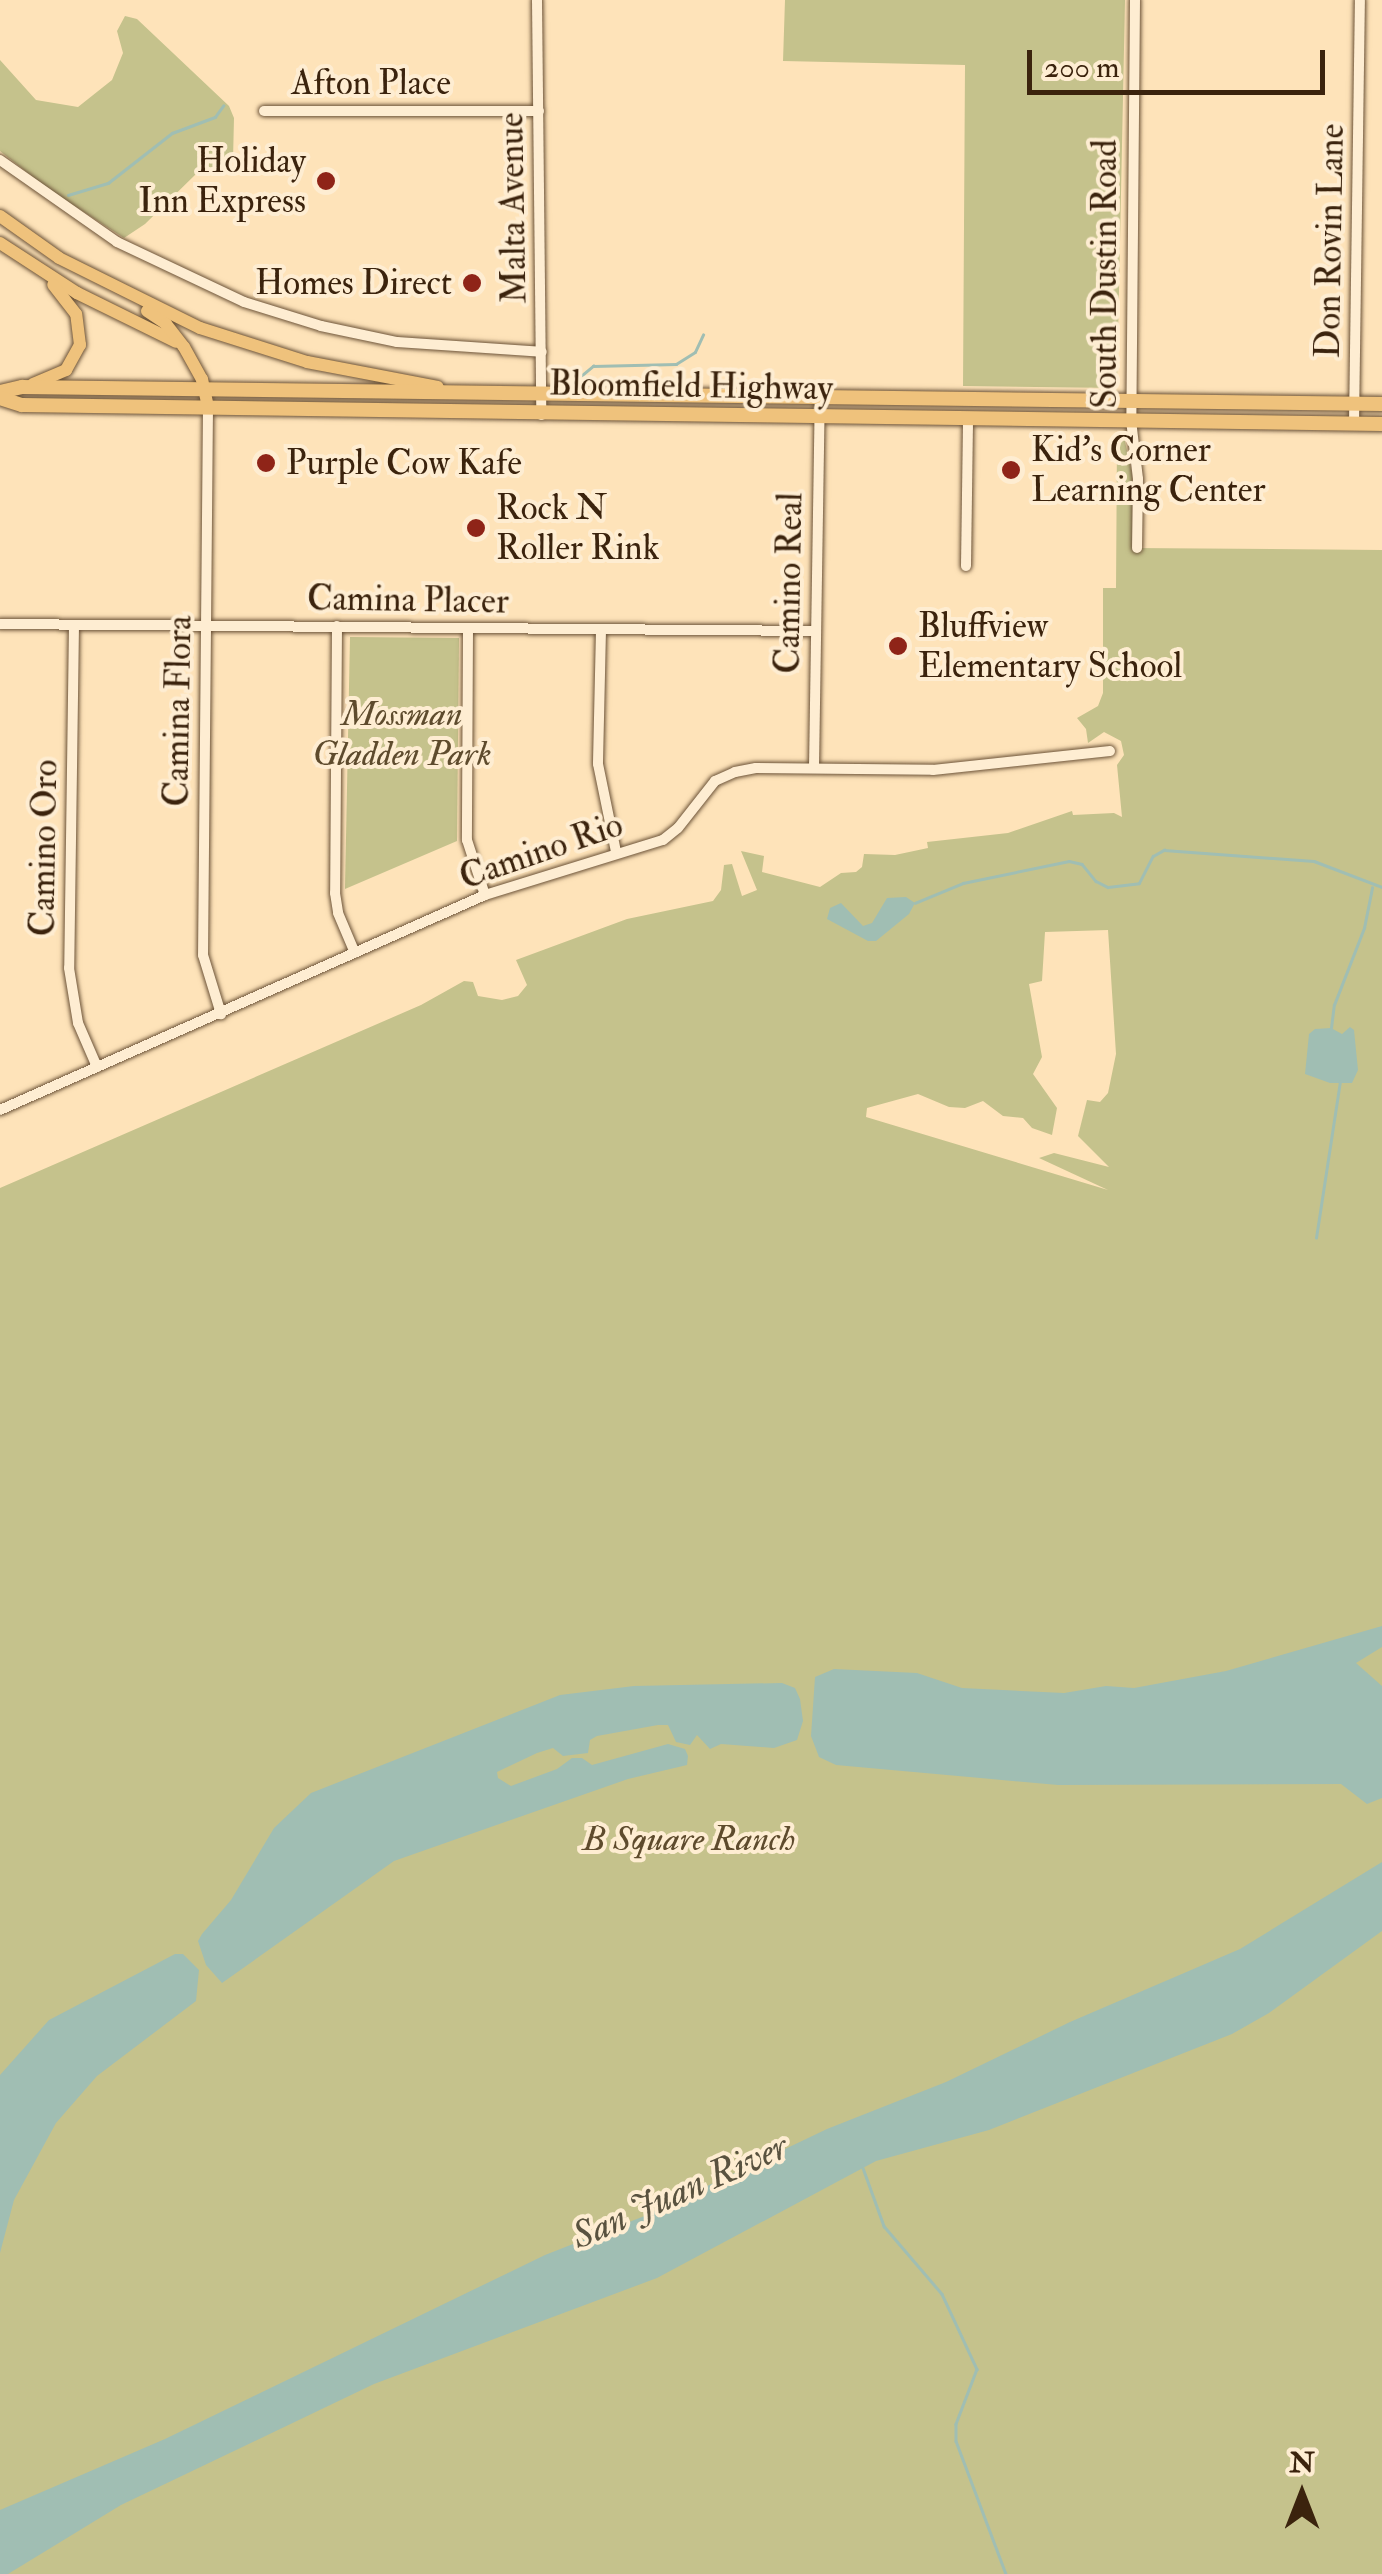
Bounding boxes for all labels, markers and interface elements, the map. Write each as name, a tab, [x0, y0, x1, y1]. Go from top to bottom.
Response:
scale bar	[1032, 30, 1330, 92]
text: 200 m	[1044, 49, 1120, 86]
street label: Afton Place	[291, 62, 451, 104]
street label: Malta Avenue	[490, 112, 536, 304]
street label: Don Rovin Lane	[1307, 124, 1353, 358]
street label: South Dustin Road	[1084, 139, 1126, 409]
place label: Holiday Inn Express	[139, 140, 306, 222]
marker: Holiday Inn Express	[315, 170, 337, 192]
place label: Homes Direct	[255, 262, 452, 304]
marker: Homes Direct	[461, 272, 483, 294]
street label: Bloomfield Highway	[549, 363, 833, 409]
place label: Kid's Corner Learning Center	[1031, 429, 1266, 511]
place label: Purple Cow Kafe	[286, 442, 522, 484]
marker: Purple Cow Kafe	[255, 452, 277, 474]
marker: Kid's Corner Learning Center	[1000, 459, 1022, 481]
place label: Rock N Roller Rink	[496, 487, 659, 569]
street label: Camino Real	[766, 492, 812, 674]
marker: Rock N Roller Rink	[465, 517, 487, 539]
street label: Camina Placer	[307, 577, 509, 623]
place label: Bluffview Elementary School	[918, 605, 1182, 687]
street label: Camina Flora	[155, 615, 201, 807]
marker: Bluffview Elementary School	[887, 635, 909, 657]
park label: Mossman Gladden Park	[312, 693, 492, 775]
street label: Camino Oro	[21, 759, 67, 937]
street label: Camino Rio	[454, 804, 628, 898]
park label: B Square Ranch	[583, 1818, 795, 1860]
water label: San Juan River	[565, 2124, 795, 2260]
north arrow	[1252, 2444, 1352, 2544]
text: N	[1289, 2446, 1315, 2481]

